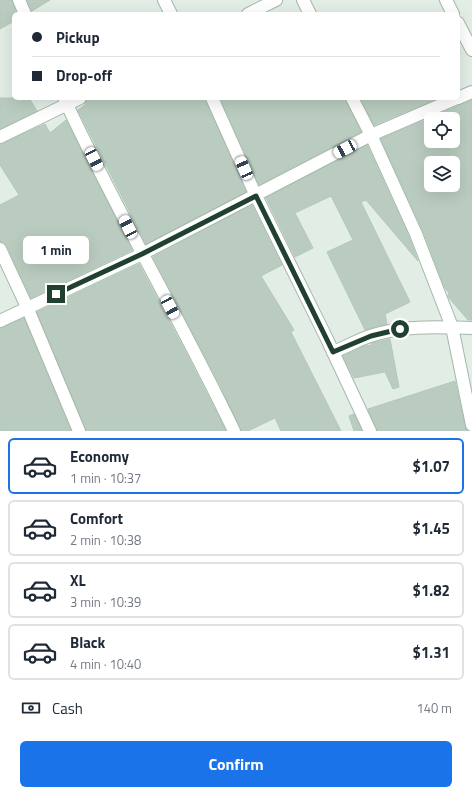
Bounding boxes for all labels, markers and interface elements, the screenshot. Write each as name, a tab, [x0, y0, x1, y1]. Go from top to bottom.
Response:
text: Pickup	[56, 26, 100, 49]
text: Drop-off	[56, 64, 112, 87]
map controls	[424, 112, 460, 192]
button: locate	[424, 112, 460, 148]
car	[332, 138, 358, 160]
car	[83, 146, 105, 172]
car	[234, 155, 254, 181]
button: layers	[424, 156, 460, 192]
car	[117, 214, 139, 240]
callout: 1 min	[23, 236, 89, 264]
text: 1 min	[40, 240, 72, 260]
route end	[47, 285, 65, 303]
car	[159, 294, 181, 320]
route start	[391, 320, 409, 338]
text: Economy	[70, 445, 129, 468]
icon: car	[22, 448, 58, 484]
text: $1.07	[413, 455, 450, 478]
text: 1 min · 10:37	[70, 468, 141, 488]
text: Comfort	[70, 507, 123, 530]
icon: car	[22, 510, 58, 546]
text: $1.45	[413, 517, 450, 540]
text: 2 min · 10:38	[70, 530, 141, 550]
text: XL	[70, 569, 86, 592]
icon: car	[22, 572, 58, 608]
text: $1.82	[413, 579, 450, 602]
text: 3 min · 10:39	[70, 592, 141, 612]
text: Black	[70, 631, 105, 654]
icon: car	[22, 634, 58, 670]
text: $1.31	[413, 641, 450, 664]
text: 4 min · 10:40	[70, 654, 141, 674]
icon: cash	[20, 697, 42, 719]
text: Cash	[52, 697, 83, 720]
text: 140 m	[416, 698, 452, 718]
button: Confirm	[20, 741, 452, 787]

